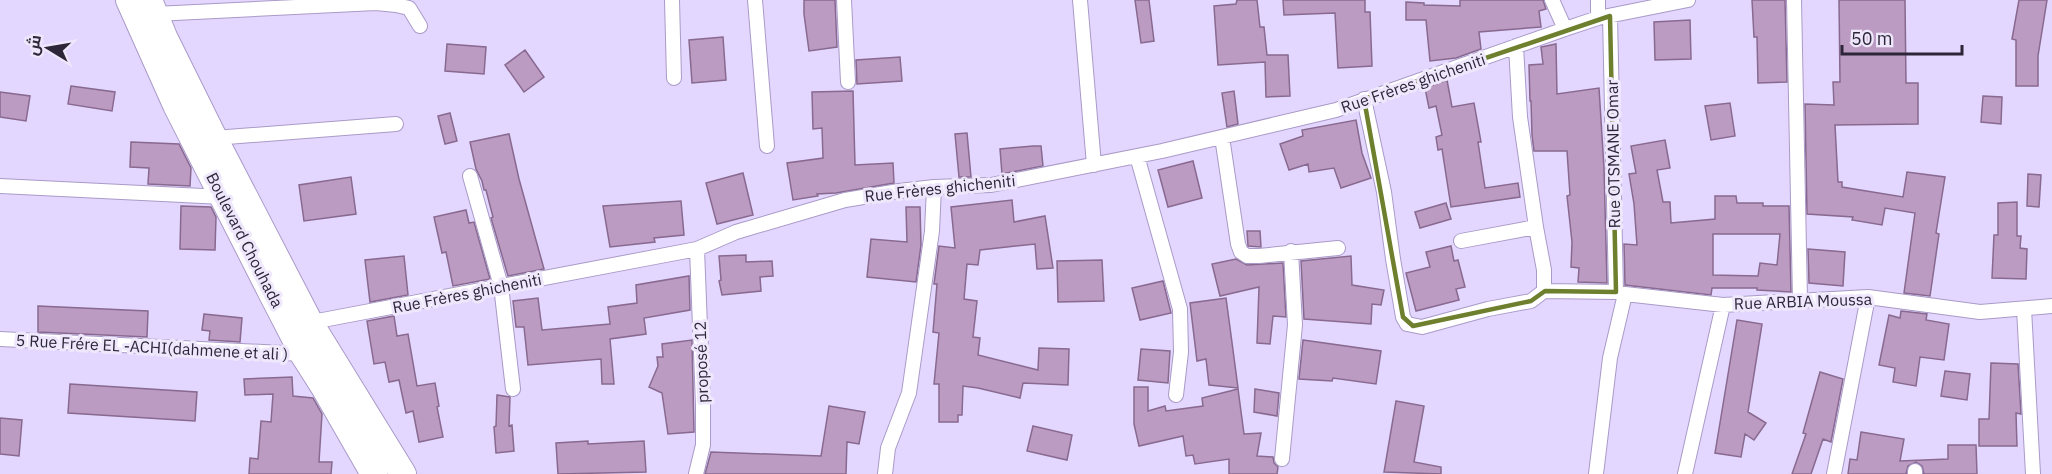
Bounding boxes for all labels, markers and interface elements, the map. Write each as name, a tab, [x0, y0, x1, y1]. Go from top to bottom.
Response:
north arrow	[18, 18, 78, 78]
scale bar	[1842, 18, 1962, 56]
text: 50 m	[1851, 27, 1893, 50]
text: ش	[22, 33, 45, 57]
street label: Rue Frères ghicheniti	[1338, 49, 1488, 117]
street label: Rue OTSMANE Omar	[1602, 79, 1624, 228]
street label: Boulevard Chouhada	[202, 169, 288, 311]
street label: Rue Frères ghicheniti	[864, 170, 1016, 206]
street label: Rue Frères ghicheniti	[391, 269, 543, 317]
street label: Rue ARBIA Moussa	[1734, 289, 1873, 313]
street label: proposé 12	[690, 321, 712, 403]
street label: 5 Rue Frére EL -ACHI(dahmene et ali )	[15, 330, 289, 364]

